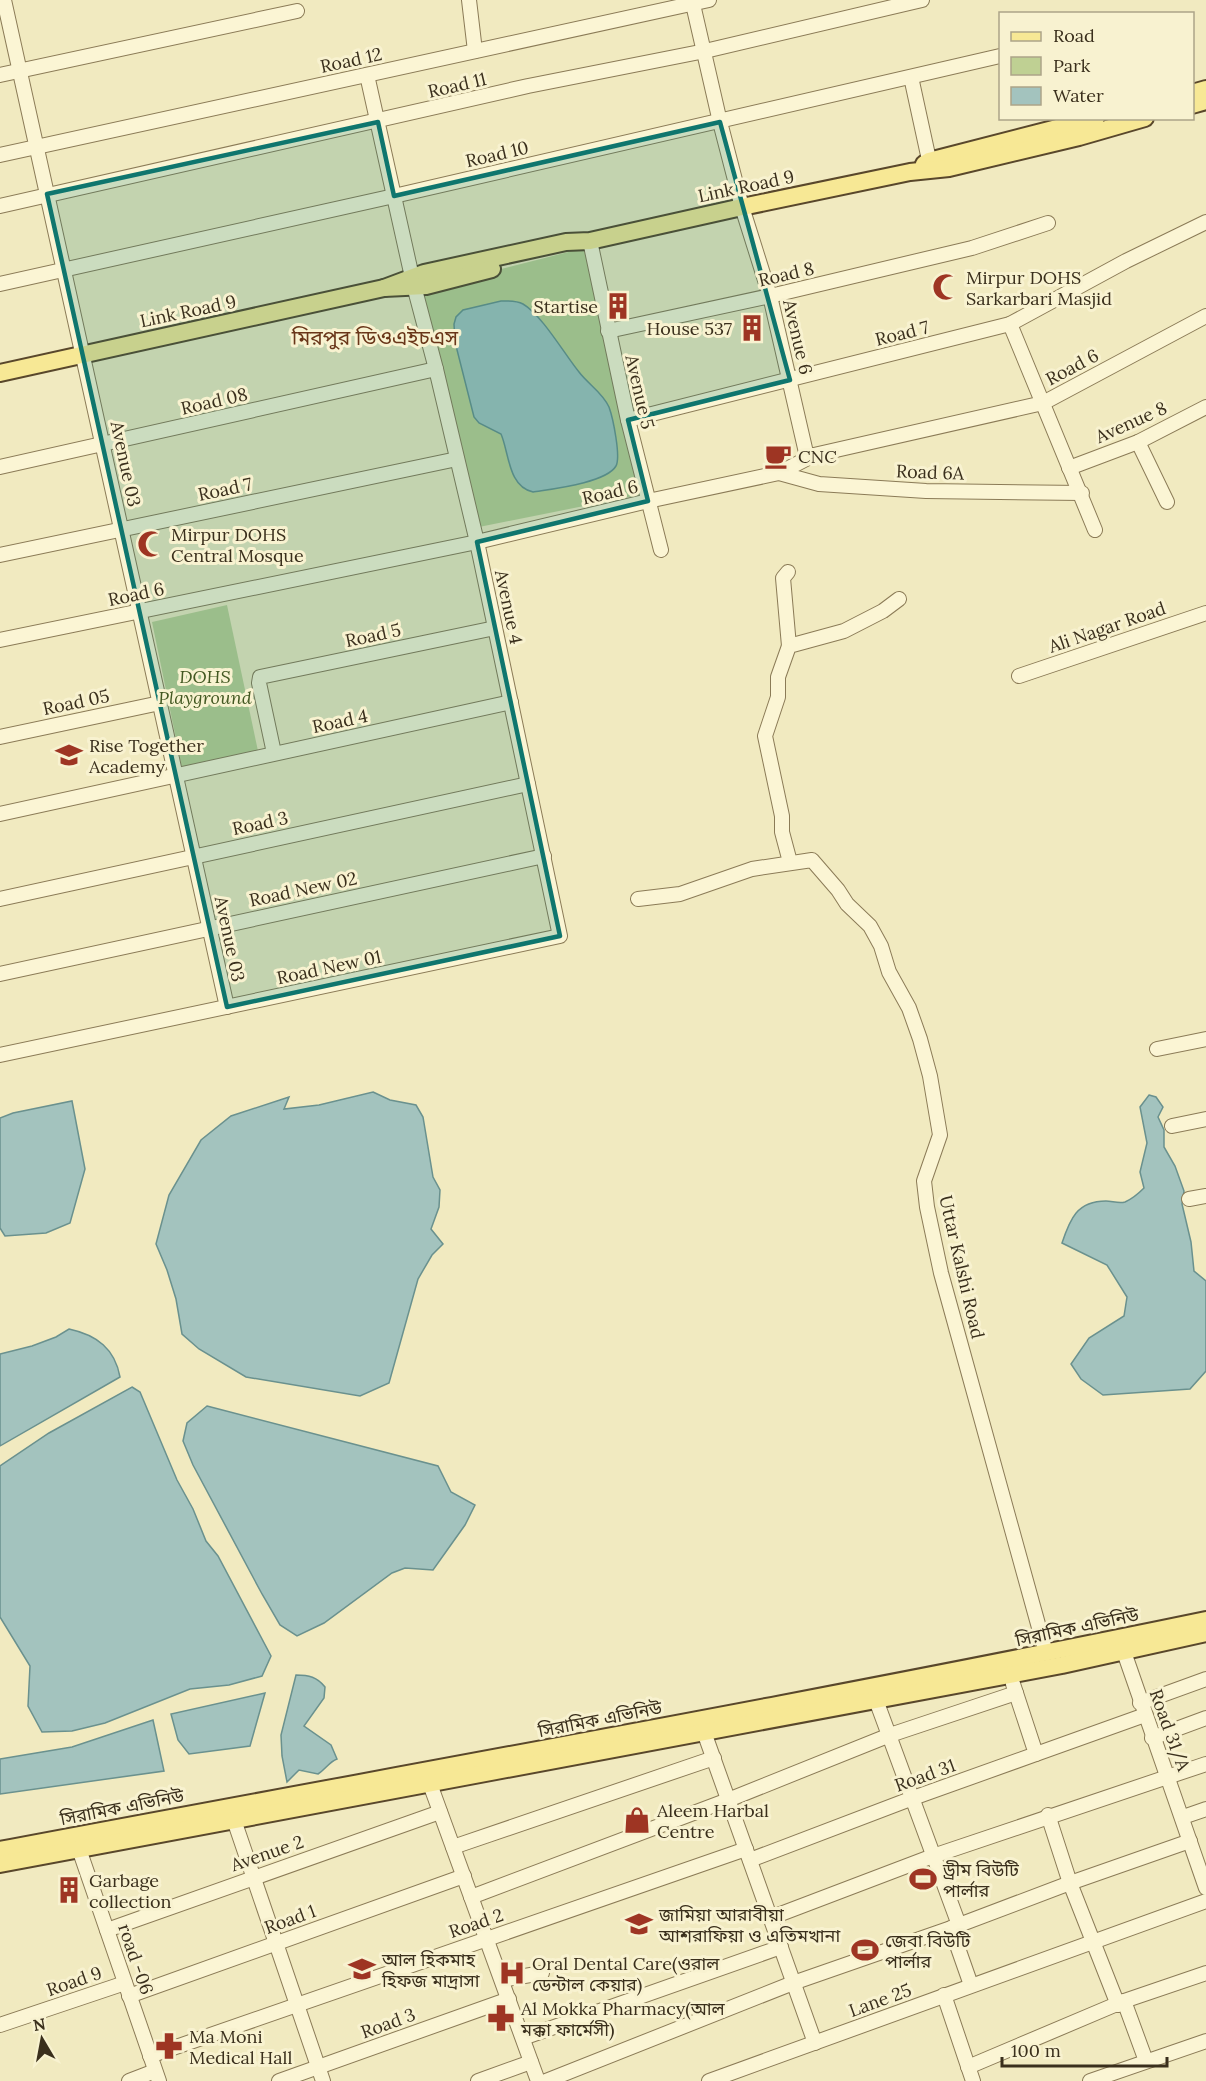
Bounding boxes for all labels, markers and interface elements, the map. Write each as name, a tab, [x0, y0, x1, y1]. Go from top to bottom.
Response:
legend	[999, 12, 1194, 120]
text: Road	[1053, 24, 1095, 47]
street label: Road 12	[318, 42, 384, 78]
text: Park	[1053, 54, 1091, 77]
street label: Road 11	[425, 67, 489, 103]
text: Water	[1053, 84, 1104, 107]
street label: Road 10	[463, 136, 531, 172]
street label: Link Road 9	[696, 165, 796, 207]
street label: Road 8	[756, 256, 816, 292]
place label: Mirpur DOHS Sarkarbari Masjid	[966, 266, 1112, 310]
mosque icon: Mirpur DOHS Sarkarbari Masjid	[931, 272, 961, 302]
street label: Link Road 9	[138, 290, 238, 332]
building icon: Startise	[603, 291, 633, 321]
place label: Startise	[534, 295, 598, 318]
street label: Avenue 6	[778, 296, 818, 377]
building icon: House 537	[737, 313, 767, 343]
street label: Road 7	[873, 315, 931, 351]
place label: House 537	[647, 317, 732, 340]
district label: মিরপুর ডিওএইচএস	[291, 324, 459, 351]
street label: Road 6	[1041, 343, 1103, 391]
street label: Avenue 5	[620, 352, 660, 431]
street label: Road 08	[178, 382, 250, 420]
street label: Avenue 8	[1091, 396, 1170, 448]
street label: Avenue 03	[105, 418, 146, 509]
cafe icon: CNC	[763, 441, 793, 471]
place label: CNC	[798, 445, 837, 468]
street label: Road 6A	[896, 459, 965, 485]
street label: Road 7	[196, 472, 254, 506]
street label: Road 6	[580, 474, 640, 510]
place label: Mirpur DOHS Central Mosque	[171, 523, 304, 567]
mosque icon: Mirpur DOHS Central Mosque	[136, 529, 166, 559]
street label: Avenue 4	[490, 567, 528, 647]
street label: Road 6	[106, 577, 166, 611]
street label: Ali Nagar Road	[1044, 596, 1169, 658]
street label: Road 5	[343, 618, 403, 652]
park label: DOHS Playground	[158, 665, 252, 709]
street label: Road 05	[41, 684, 111, 720]
street label: Road 4	[310, 704, 370, 738]
place label: Rise Together Academy	[88, 734, 204, 778]
school or university icon: Rise Together Academy	[54, 740, 84, 770]
street label: Road 3	[230, 806, 290, 840]
street label: Road New 02	[247, 866, 359, 912]
street label: Avenue 03	[209, 893, 250, 984]
street label: Road New 01	[274, 945, 384, 989]
street label: Uttar Kalshi Road	[934, 1193, 990, 1341]
street label: সিরামিক এভিনিউ	[1012, 1603, 1141, 1652]
street label: Road 31/A	[1145, 1686, 1196, 1775]
street label: সিরামিক এভিনিউ	[535, 1696, 664, 1742]
street label: Road 31	[891, 1753, 959, 1797]
street label: সিরামিক এভিনিউ	[57, 1784, 186, 1830]
place label: Aleem Harbal Centre	[656, 1799, 769, 1843]
shop icon: Aleem Harbal Centre	[622, 1805, 652, 1835]
street label: Avenue 2	[227, 1830, 306, 1876]
place label: ড্রীম বিউটি পার্লার	[942, 1858, 1020, 1902]
sports icon: ড্রীম বিউটি পার্লার	[908, 1864, 938, 1894]
place label: Garbage collection	[89, 1869, 172, 1913]
building icon: Garbage collection	[54, 1875, 84, 1905]
street label: Road 1	[261, 1899, 319, 1939]
street label: Road 2	[446, 1903, 506, 1943]
place label: জামিয়া আরাবীয়া আশরাফিয়া ও এতিমখানা	[658, 1903, 840, 1947]
school or university icon: জামিয়া আরাবীয়া আশরাফিয়া ও এতিমখানা	[624, 1909, 654, 1939]
street label: road -06	[113, 1921, 159, 1997]
place label: জেবা বিউটি পার্লার	[885, 1929, 971, 1973]
sports icon: জেবা বিউটি পার্লার	[850, 1935, 880, 1965]
place label: আল হিকমাহ হিফজ মাদ্রাসা	[381, 1948, 480, 1992]
place label: Oral Dental Care(ওরাল ডেন্টাল কেয়ার)	[532, 1952, 720, 1996]
school or university icon: আল হিকমাহ হিফজ মাদ্রাসা	[347, 1954, 377, 1984]
hospital icon: Oral Dental Care(ওরাল ডেন্টাল কেয়ার)	[497, 1958, 527, 1988]
street label: Road 9	[43, 1961, 105, 2001]
street label: Lane 25	[846, 1978, 914, 2022]
place label: Al Mokka Pharmacy(আল মক্কা ফার্মেসী)	[520, 1997, 726, 2041]
street label: Road 3	[358, 2003, 418, 2043]
pharmacy icon: Al Mokka Pharmacy(আল মক্কা ফার্মেসী)	[486, 2003, 516, 2033]
north arrow	[12, 2009, 72, 2069]
text: N	[32, 2013, 47, 2035]
place label: Ma Moni Medical Hall	[189, 2025, 292, 2069]
scale bar	[1002, 2030, 1167, 2068]
pharmacy icon: Ma Moni Medical Hall	[154, 2031, 184, 2061]
text: 100 m	[1011, 2039, 1061, 2062]

